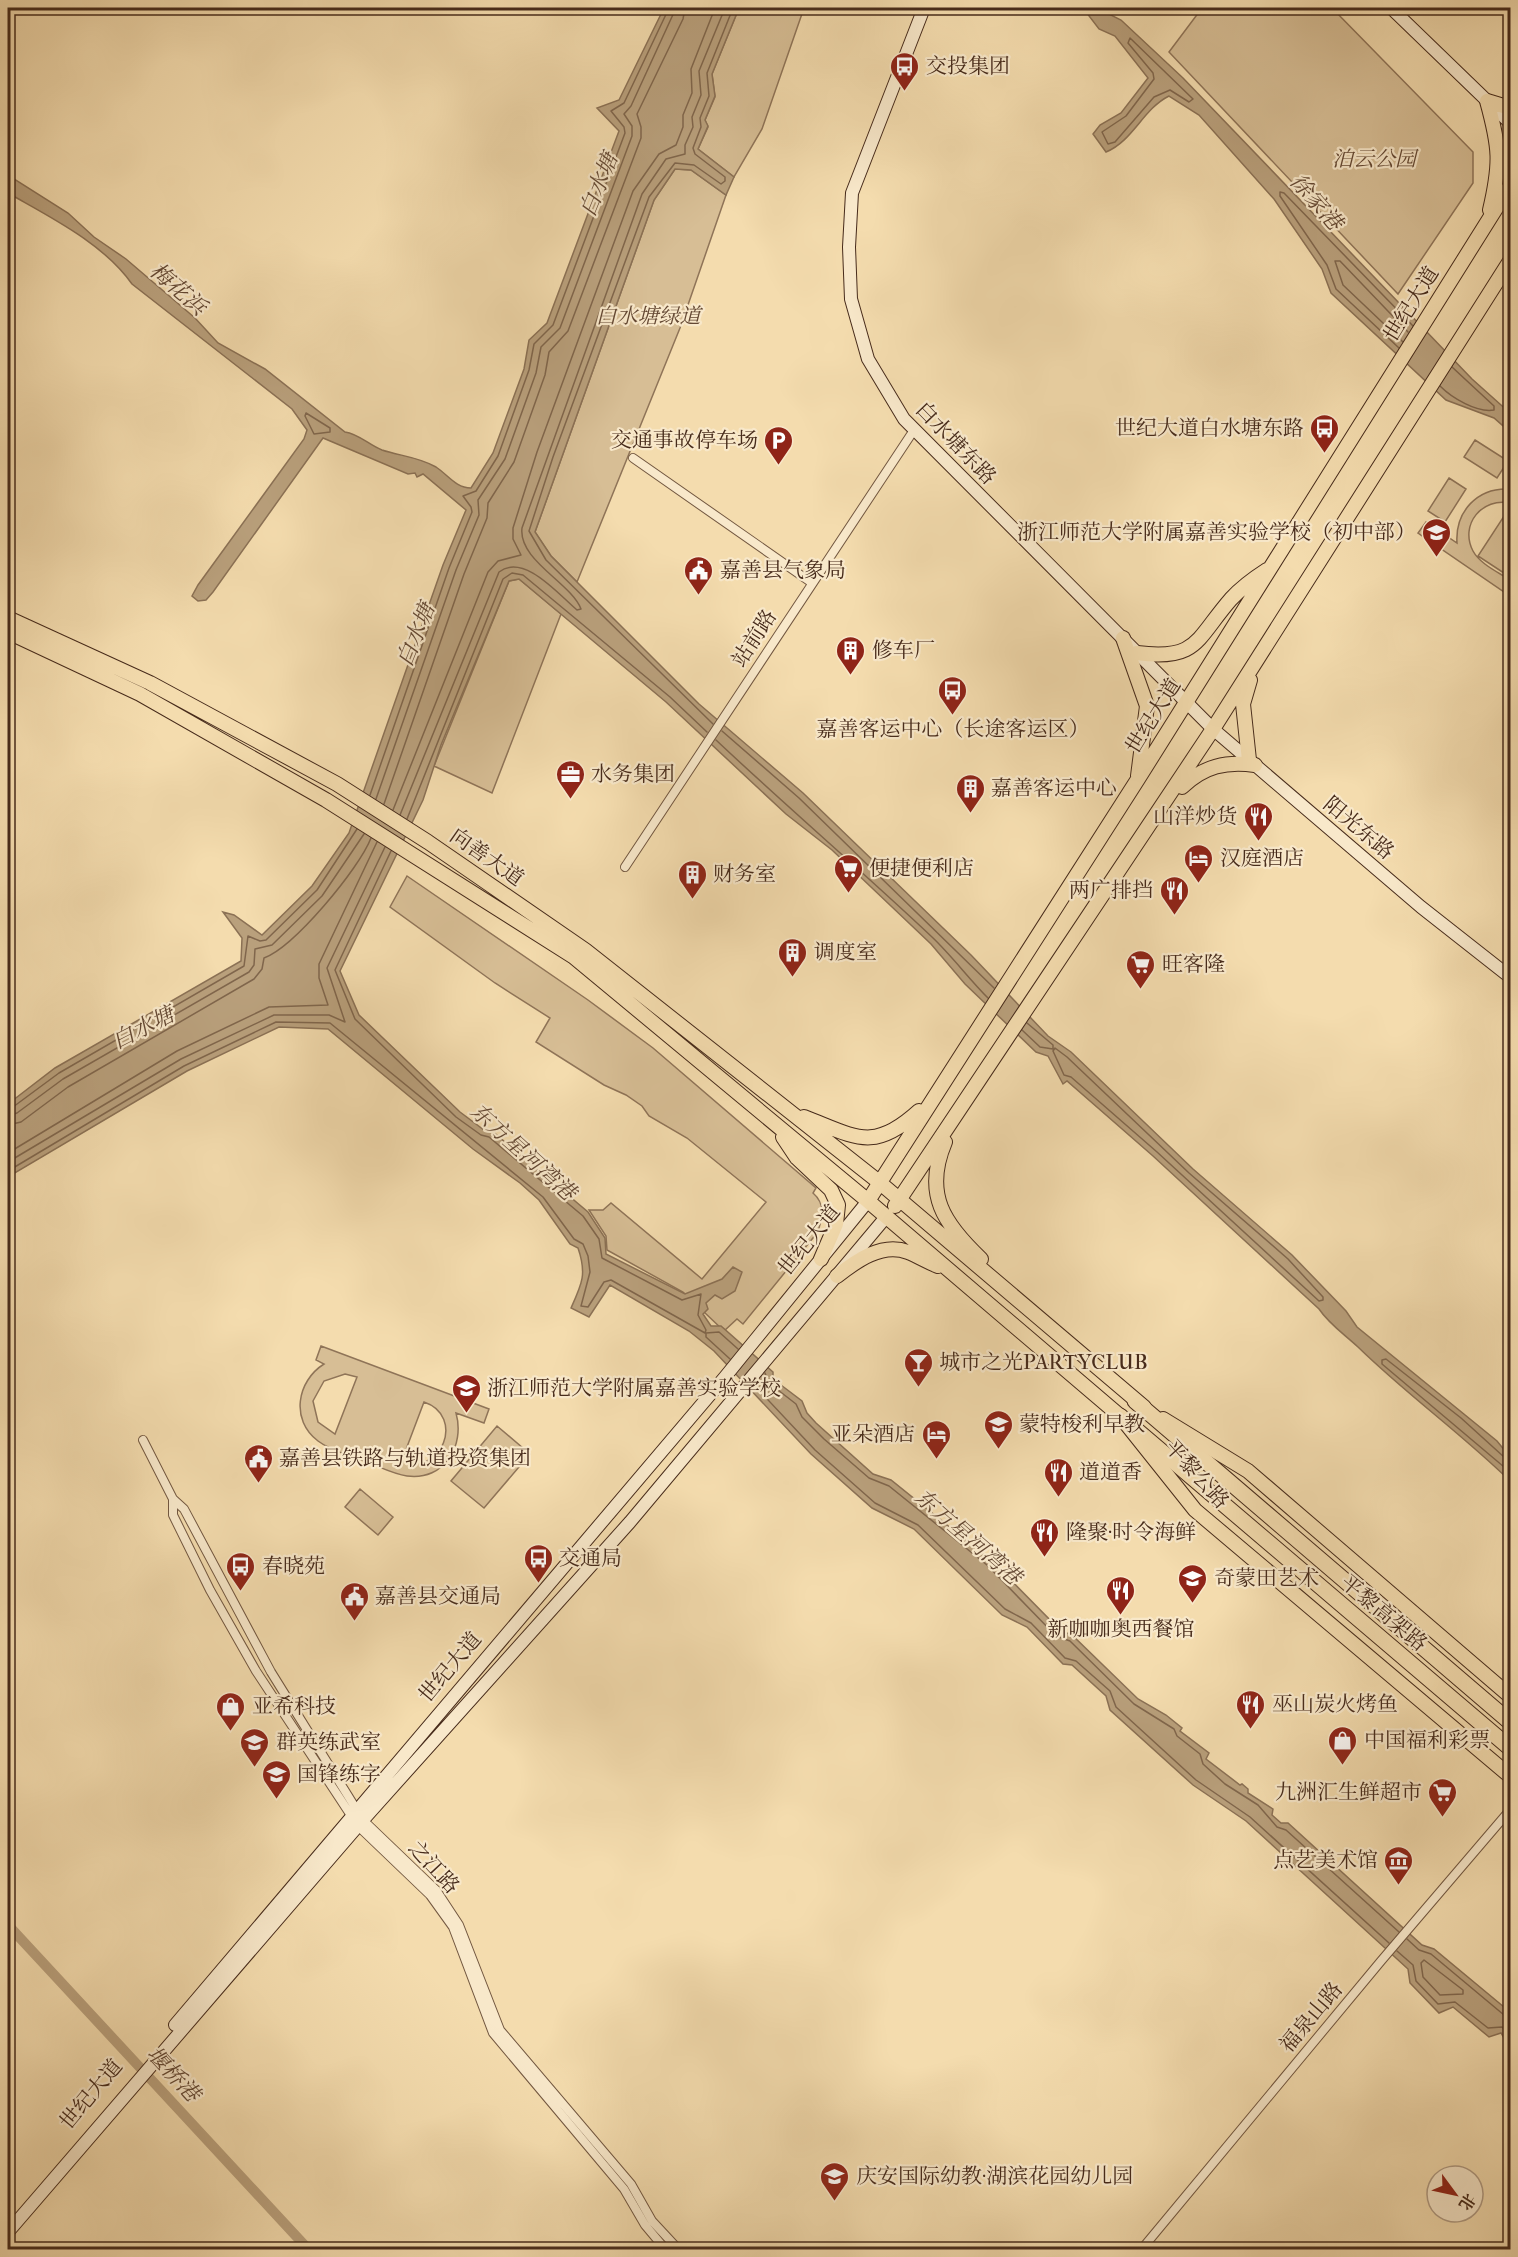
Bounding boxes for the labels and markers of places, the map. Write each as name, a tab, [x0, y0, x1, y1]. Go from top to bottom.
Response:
bus stop icon: 交投集团	[889, 50, 921, 92]
place label: 交投集团	[926, 54, 1010, 78]
bus stop icon: 世纪大道白水塘东路	[1309, 412, 1341, 454]
place label: 世纪大道白水塘东路	[1115, 416, 1304, 440]
parking icon: 交通事故停车场	[763, 424, 795, 466]
place label: 交通事故停车场	[611, 428, 758, 452]
school or university icon: 浙江师范大学附属嘉善实验学校（初中部）	[1421, 516, 1453, 558]
place label: 浙江师范大学附属嘉善实验学校（初中部）	[1017, 520, 1416, 544]
public building icon: 嘉善县气象局	[683, 554, 715, 596]
place label: 嘉善县气象局	[720, 558, 846, 582]
building icon: 修车厂	[835, 634, 867, 676]
place label: 修车厂	[872, 638, 935, 662]
bus stop icon: 嘉善客运中心（长途客运区）	[937, 674, 969, 716]
place label: 嘉善客运中心（长途客运区）	[817, 717, 1090, 741]
office icon: 水务集团	[554, 758, 586, 800]
place label: 水务集团	[591, 762, 675, 786]
building icon: 嘉善客运中心	[954, 772, 986, 814]
place label: 嘉善客运中心	[991, 776, 1117, 800]
restaurant icon: 山洋炒货	[1242, 800, 1274, 842]
place label: 山洋炒货	[1153, 804, 1237, 828]
hotel icon: 汉庭酒店	[1183, 842, 1215, 884]
place label: 汉庭酒店	[1220, 846, 1304, 870]
supermarket icon: 便捷便利店	[832, 852, 864, 894]
place label: 便捷便利店	[869, 856, 974, 880]
building icon: 财务室	[676, 858, 708, 900]
place label: 财务室	[713, 862, 776, 886]
restaurant icon: 两广排挡	[1158, 874, 1190, 916]
place label: 两广排挡	[1069, 878, 1153, 902]
building icon: 调度室	[777, 936, 809, 978]
place label: 调度室	[814, 940, 877, 964]
supermarket icon: 旺客隆	[1125, 948, 1157, 990]
place label: 旺客隆	[1162, 952, 1225, 976]
bar icon: 城市之光PARTYCLUB	[902, 1346, 934, 1388]
place label: 城市之光PARTYCLUB	[939, 1350, 1148, 1374]
school or university icon: 浙江师范大学附属嘉善实验学校	[450, 1372, 482, 1414]
place label: 浙江师范大学附属嘉善实验学校	[487, 1376, 781, 1400]
school or university icon: 蒙特梭利早教	[982, 1408, 1014, 1450]
place label: 蒙特梭利早教	[1019, 1412, 1145, 1436]
hotel icon: 亚朵酒店	[920, 1418, 952, 1460]
place label: 亚朵酒店	[831, 1422, 915, 1446]
public building icon: 嘉善县铁路与轨道投资集团	[242, 1442, 274, 1484]
place label: 嘉善县铁路与轨道投资集团	[279, 1446, 531, 1470]
restaurant icon: 道道香	[1042, 1456, 1074, 1498]
place label: 道道香	[1079, 1460, 1142, 1484]
restaurant icon: 隆聚·时令海鲜	[1029, 1516, 1061, 1558]
place label: 隆聚·时令海鲜	[1066, 1520, 1196, 1544]
bus stop icon: 交通局	[522, 1542, 554, 1584]
place label: 交通局	[559, 1546, 622, 1570]
bus stop icon: 春晓苑	[225, 1550, 257, 1592]
place label: 春晓苑	[262, 1554, 325, 1578]
school or university icon: 奇蒙田艺术	[1177, 1562, 1209, 1604]
place label: 奇蒙田艺术	[1214, 1566, 1319, 1590]
restaurant icon: 新咖咖奥西餐馆	[1105, 1574, 1137, 1616]
public building icon: 嘉善县交通局	[338, 1580, 370, 1622]
place label: 嘉善县交通局	[375, 1584, 501, 1608]
place label: 新咖咖奥西餐馆	[1048, 1617, 1195, 1641]
restaurant icon: 巫山炭火烤鱼	[1235, 1688, 1267, 1730]
shop icon: 亚希科技	[215, 1690, 247, 1732]
place label: 巫山炭火烤鱼	[1272, 1692, 1398, 1716]
place label: 亚希科技	[252, 1694, 336, 1718]
shop icon: 中国福利彩票	[1327, 1724, 1359, 1766]
school or university icon: 群英练武室	[239, 1726, 271, 1768]
place label: 中国福利彩票	[1364, 1728, 1490, 1752]
place label: 群英练武室	[276, 1730, 381, 1754]
school or university icon: 国锋练字	[260, 1758, 292, 1800]
place label: 国锋练字	[297, 1762, 381, 1786]
supermarket icon: 九洲汇生鲜超市	[1427, 1776, 1459, 1818]
place label: 九洲汇生鲜超市	[1275, 1780, 1422, 1804]
museum icon: 点艺美术馆	[1383, 1844, 1415, 1886]
place label: 点艺美术馆	[1273, 1848, 1378, 1872]
school or university icon: 庆安国际幼教·湖滨花园幼儿园	[819, 2160, 851, 2202]
place label: 庆安国际幼教·湖滨花园幼儿园	[856, 2164, 1133, 2188]

